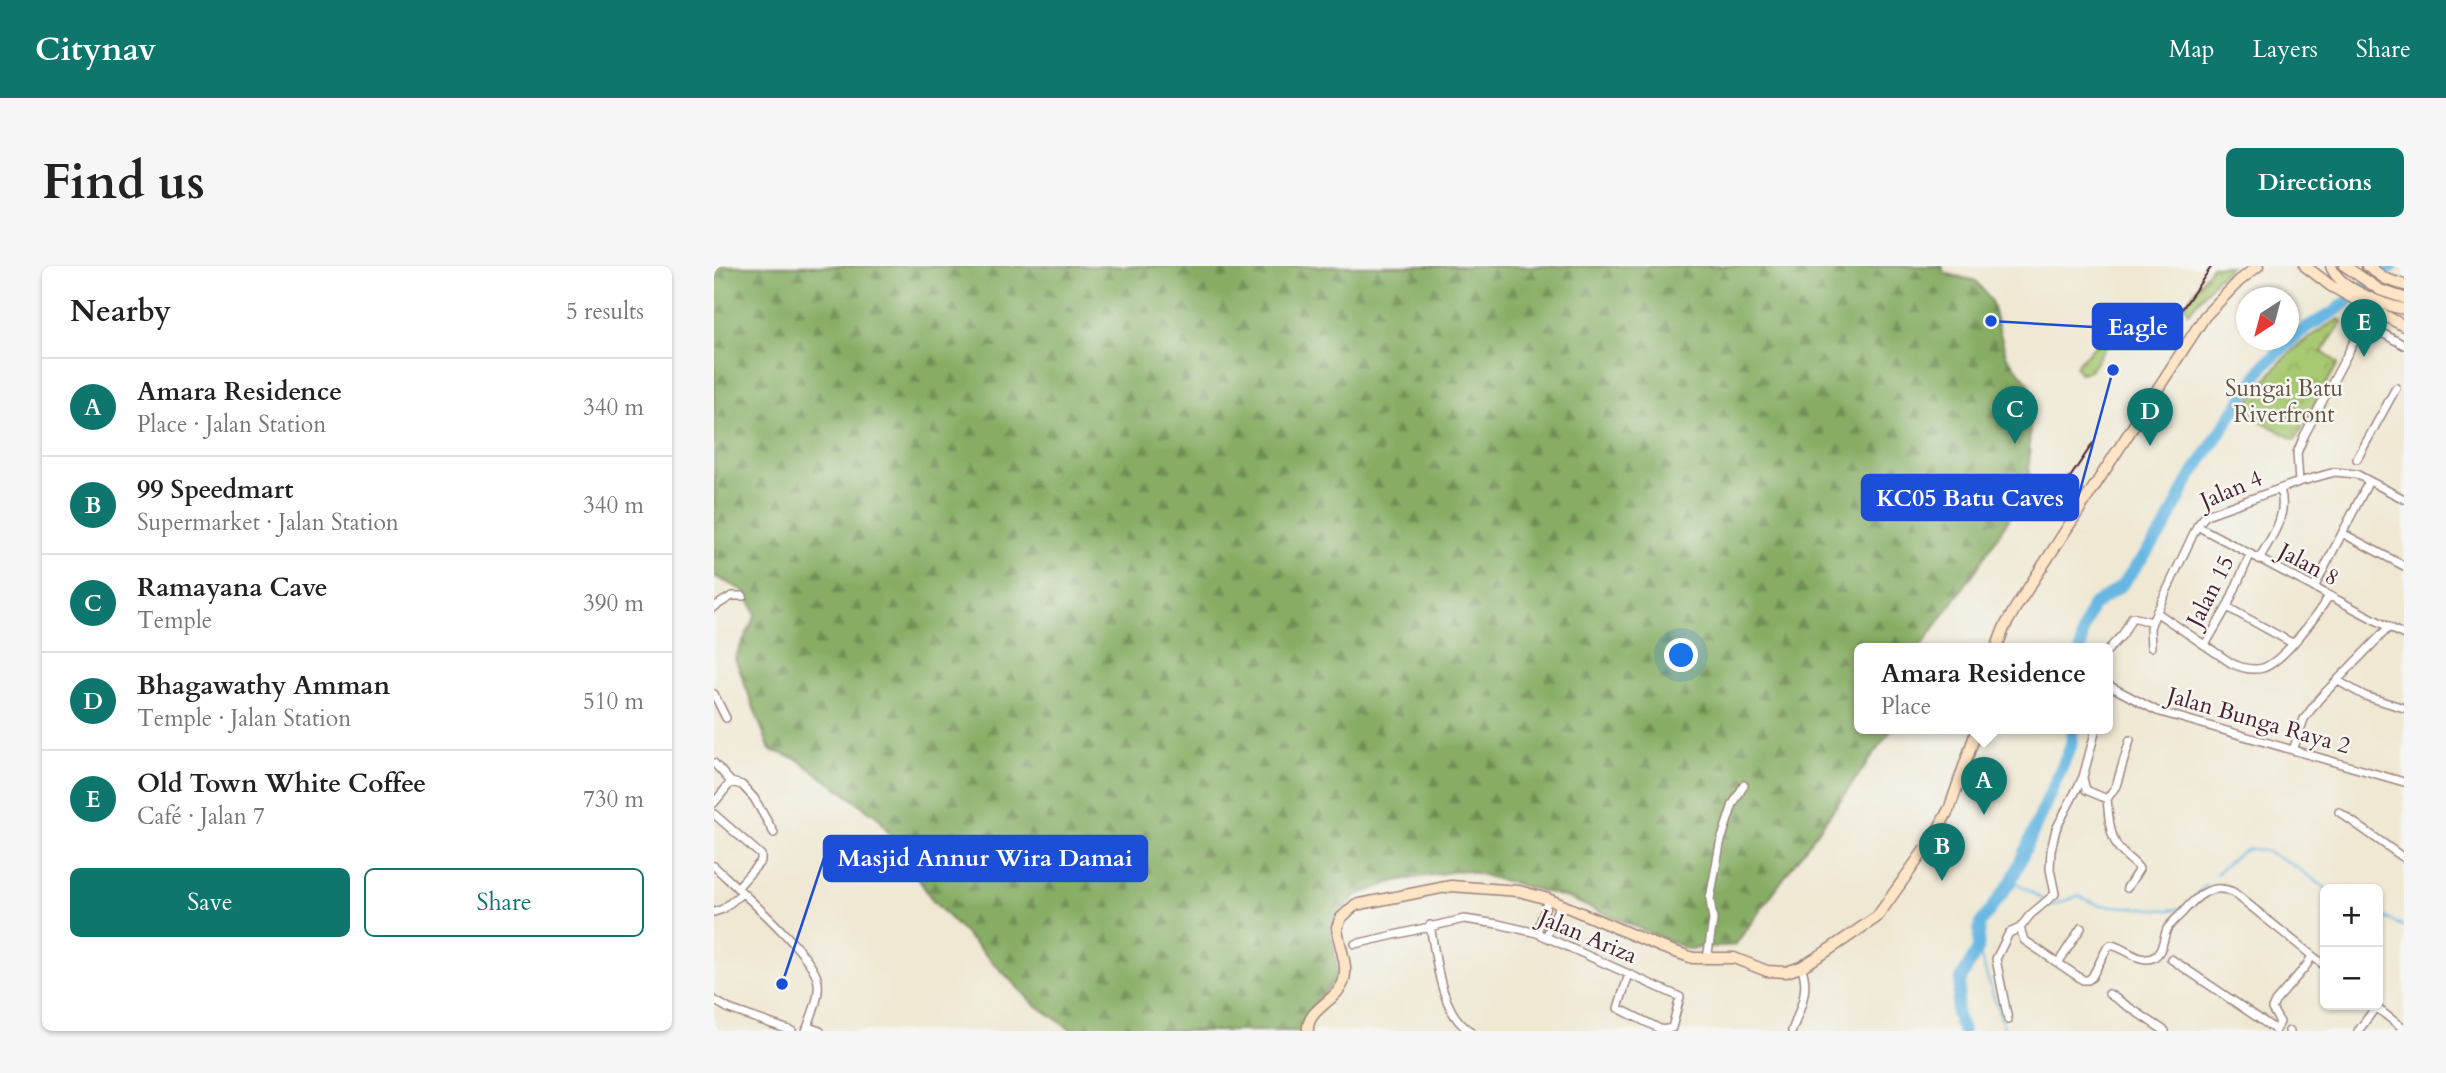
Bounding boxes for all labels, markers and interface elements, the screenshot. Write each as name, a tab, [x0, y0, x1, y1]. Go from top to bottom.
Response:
text: Citynav	[35, 27, 156, 72]
text: Map	[2169, 33, 2215, 66]
text: Layers	[2253, 33, 2318, 66]
text: Share	[2356, 33, 2411, 66]
button: Directions	[2226, 148, 2404, 217]
text: Find us	[42, 149, 205, 216]
north arrow	[2236, 287, 2299, 350]
text: Nearby	[70, 291, 171, 332]
text: 5 results	[566, 296, 644, 327]
pin: E	[2341, 299, 2387, 357]
callout: Eagle	[2093, 304, 2182, 349]
text: Eagle	[2108, 311, 2168, 344]
park label: Sungai Batu Riverfront	[2225, 373, 2343, 430]
text: Amara Residence	[137, 374, 342, 409]
pin: C	[1992, 386, 2038, 444]
pin: D	[2127, 388, 2173, 446]
text: A	[84, 392, 102, 423]
text: 340 m	[583, 392, 644, 423]
text: Place · Jalan Station	[137, 409, 326, 440]
street label: Jalan 4	[2193, 462, 2267, 518]
text: 99 Speedmart	[137, 472, 293, 507]
callout: KC05 Batu Caves	[1862, 475, 2078, 520]
text: KC05 Batu Caves	[1876, 482, 2064, 515]
text: B	[85, 490, 101, 521]
text: 340 m	[583, 490, 644, 521]
text: Supermarket · Jalan Station	[137, 507, 399, 538]
street label: Jalan 8	[2270, 534, 2345, 593]
street label: Jalan 15	[2178, 550, 2242, 635]
text: Ramayana Cave	[137, 570, 328, 605]
text: C	[84, 588, 102, 619]
text: 390 m	[583, 588, 644, 619]
text: Temple	[137, 605, 212, 636]
your location	[1664, 638, 1698, 672]
popup	[1854, 643, 2113, 734]
text: Amara Residence	[1881, 656, 2086, 691]
text: Bhagawathy Amman	[137, 668, 390, 703]
street label: Jalan Bunga Raya 2	[2161, 679, 2354, 761]
text: D	[83, 686, 103, 717]
text: 510 m	[583, 686, 644, 717]
text: Place	[1881, 691, 1931, 722]
text: Temple · Jalan Station	[137, 703, 351, 734]
pin: A	[1961, 757, 2007, 815]
text: Old Town White Coffee	[137, 766, 426, 801]
text: E	[86, 784, 100, 815]
text: 730 m	[583, 784, 644, 815]
text: Café · Jalan 7	[137, 801, 265, 832]
pin: B	[1919, 823, 1965, 881]
callout: Masjid Annur Wira Damai	[824, 836, 1147, 881]
text: Masjid Annur Wira Damai	[837, 842, 1133, 875]
button: Save	[70, 868, 350, 937]
button: Share	[364, 868, 644, 937]
map controls	[2320, 884, 2383, 1010]
button: +	[2320, 884, 2383, 947]
street label: Jalan Ariza	[1531, 901, 1642, 971]
button: −	[2320, 947, 2383, 1010]

